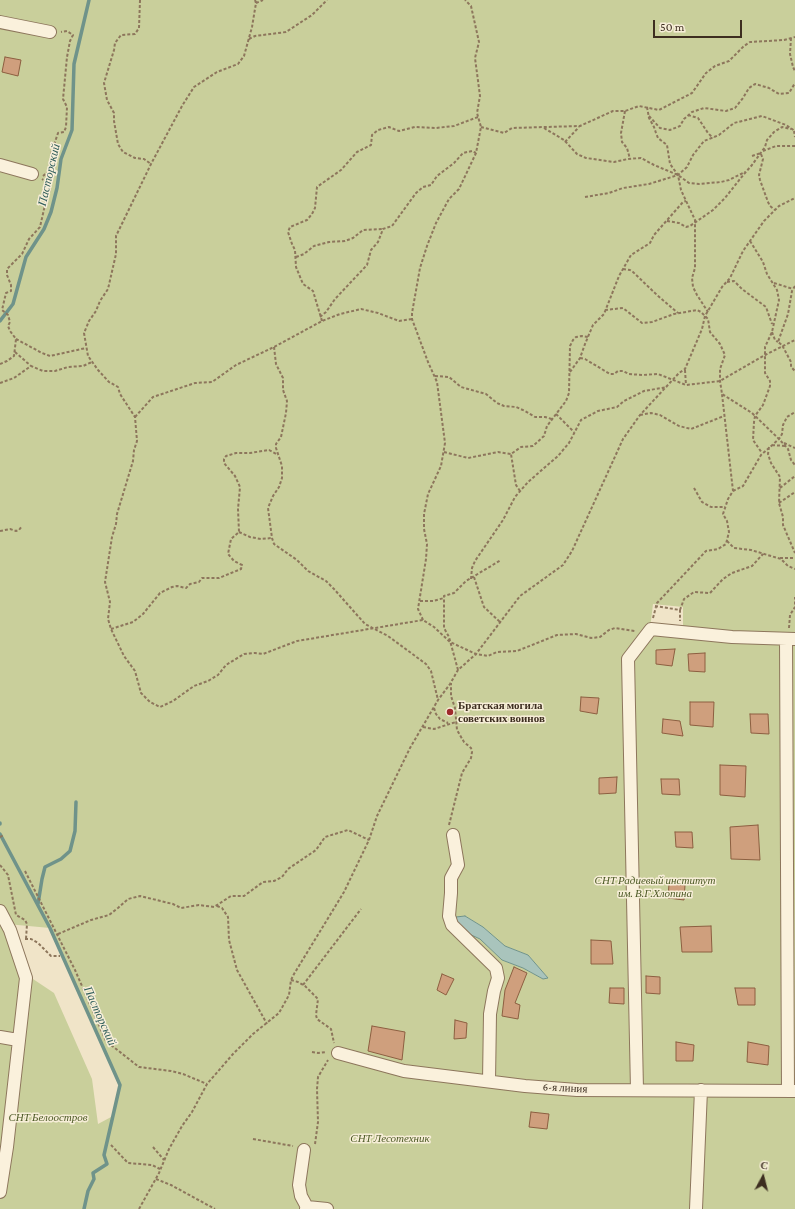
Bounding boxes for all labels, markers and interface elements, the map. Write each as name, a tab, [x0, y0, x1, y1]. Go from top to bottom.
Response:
scale bar	[655, 12, 744, 38]
text: 50 m	[660, 20, 684, 34]
water label: Пасторский	[35, 142, 63, 208]
place label: Братская могила советских воинов	[458, 699, 545, 725]
marker: Братская могила советских воинов	[445, 707, 455, 717]
park label: СНТ Радиевый институт им. В.Г.Хлопина	[595, 874, 715, 900]
water label: Пасторский	[80, 984, 120, 1048]
street label: 6-я линия	[542, 1080, 588, 1096]
park label: СНТ Белоостров	[8, 1111, 88, 1125]
park label: СНТ Лесотехник	[350, 1132, 430, 1146]
north arrow	[743, 1157, 783, 1197]
text: С	[760, 1159, 769, 1172]

